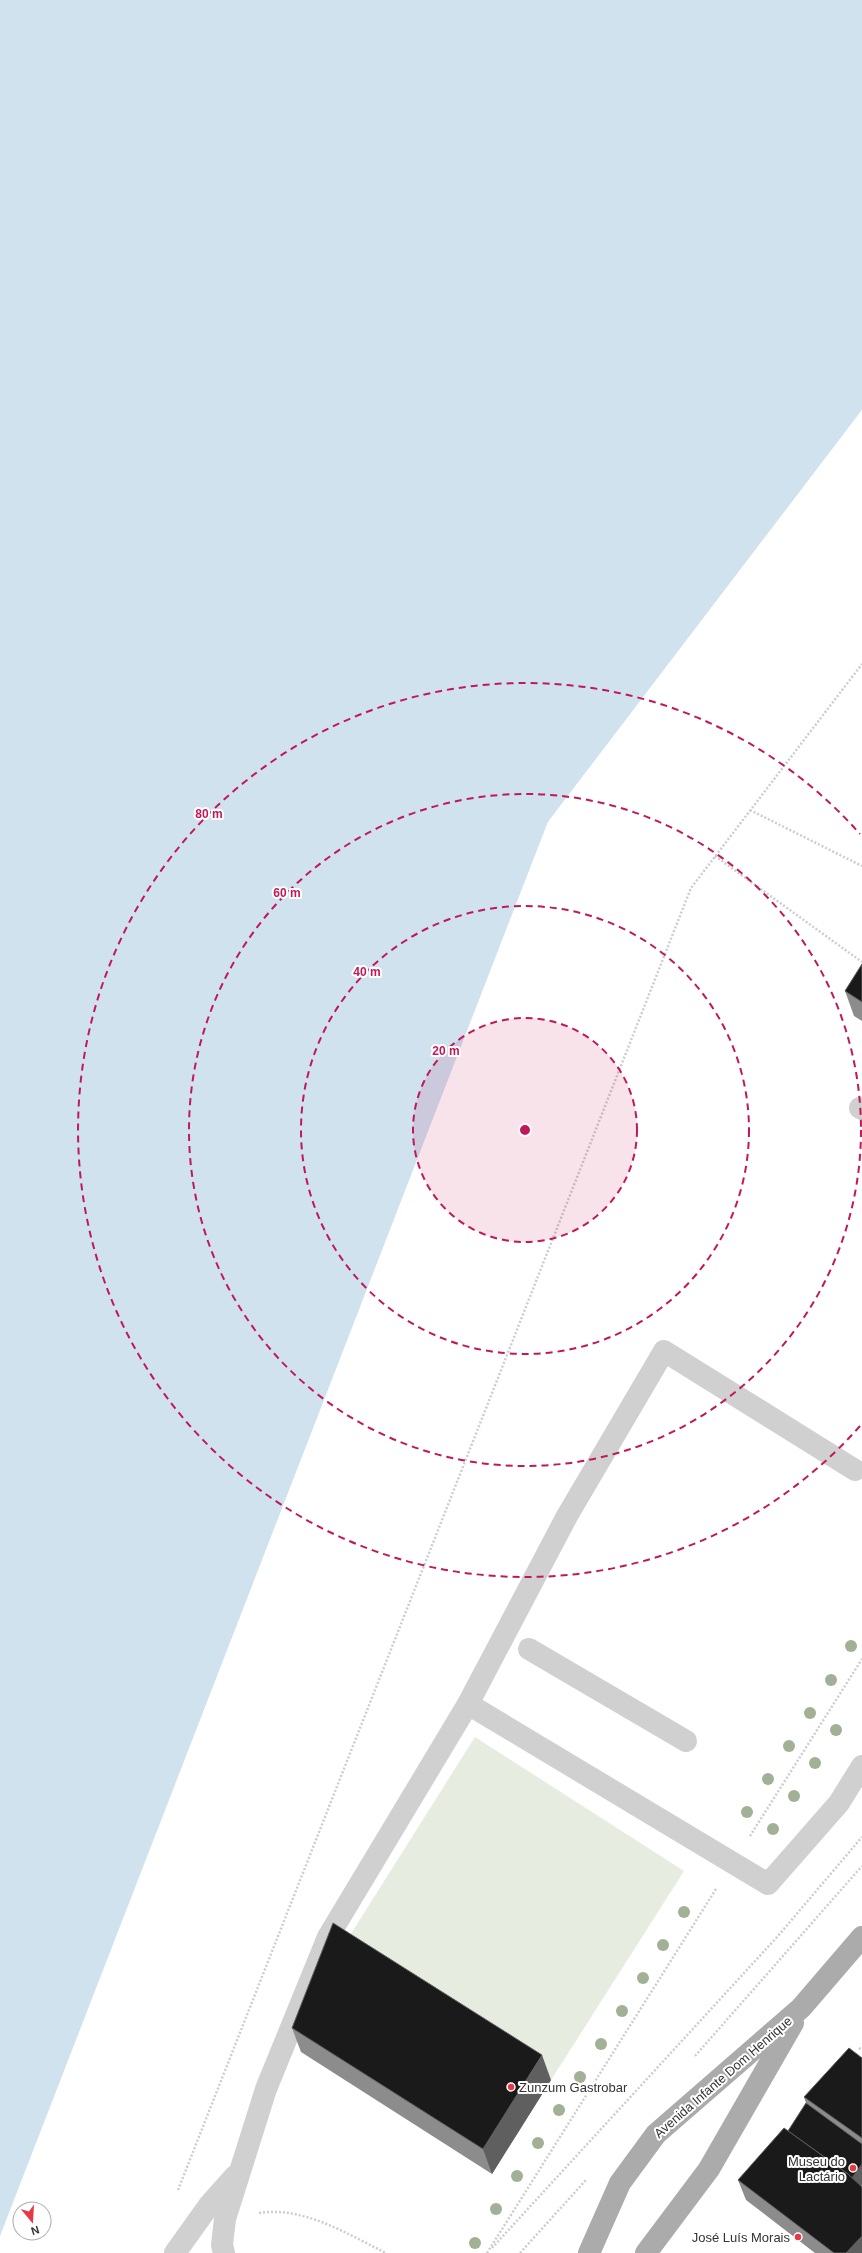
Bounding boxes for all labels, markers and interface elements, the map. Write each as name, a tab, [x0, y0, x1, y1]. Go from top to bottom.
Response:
text: 80 m	[195, 807, 223, 821]
text: 60 m	[273, 886, 301, 900]
text: 40 m	[353, 965, 381, 979]
text: 20 m	[432, 1044, 460, 1058]
centre of rings	[518, 1123, 532, 1137]
street label: Avenida Infante Dom Henrique	[651, 2013, 795, 2141]
place label: Zunzum Gastrobar	[519, 2080, 628, 2095]
marker: Zunzum Gastrobar	[506, 2082, 516, 2092]
place label: Museu do Lactário	[788, 2154, 845, 2184]
marker: Museu do Lactário	[848, 2163, 858, 2173]
north arrow	[12, 2201, 52, 2241]
text: N	[29, 2224, 41, 2237]
place label: José Luís Morais	[692, 2230, 790, 2245]
marker: José Luís Morais	[793, 2232, 803, 2242]

